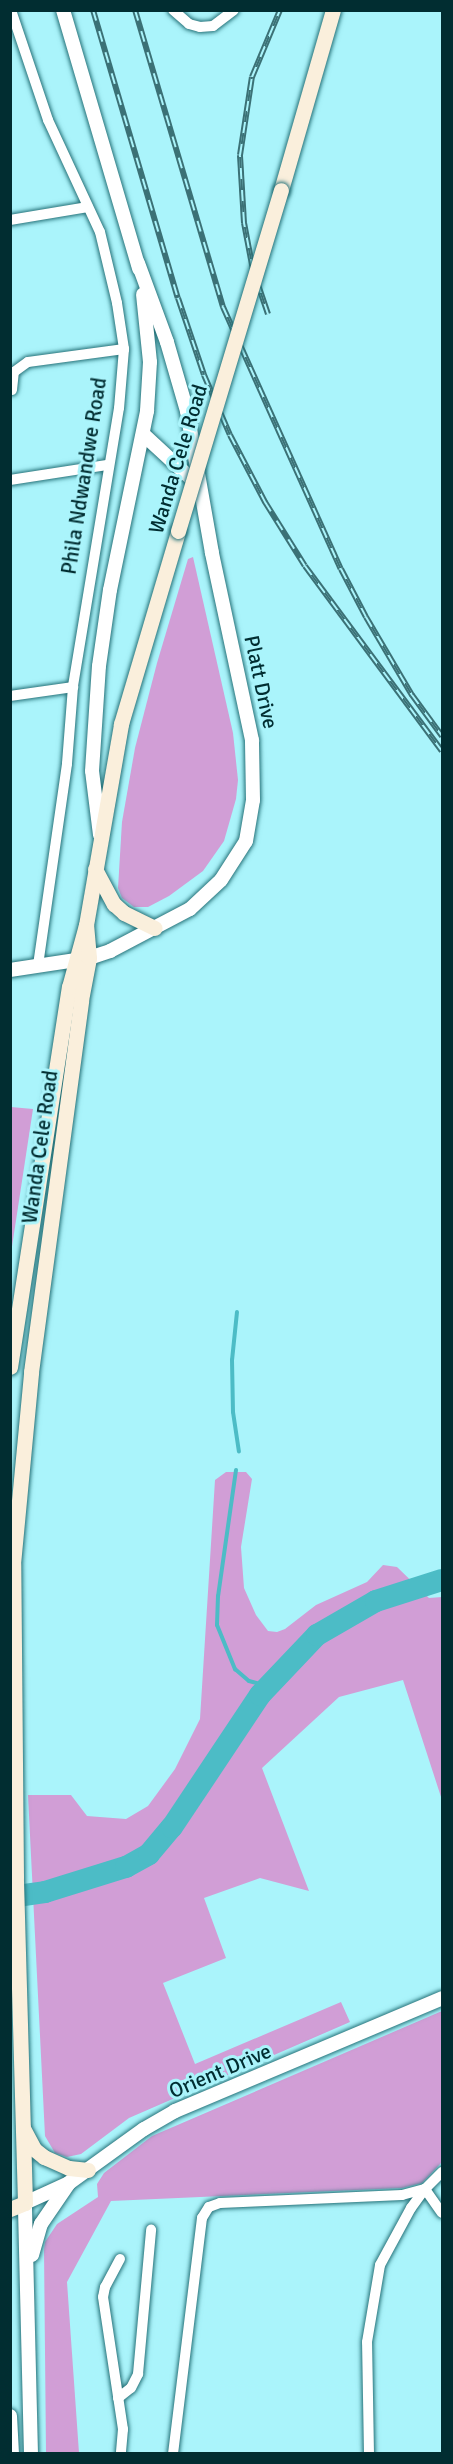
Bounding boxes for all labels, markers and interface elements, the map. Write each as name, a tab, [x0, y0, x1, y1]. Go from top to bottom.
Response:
street label: Phila Ndwandwe Road	[56, 376, 112, 576]
street label: Wanda Cele Road	[143, 381, 213, 537]
street label: Platt Drive	[239, 633, 283, 731]
street label: Wanda Cele Road	[17, 1069, 63, 1225]
street label: Orient Drive	[165, 2038, 275, 2104]

